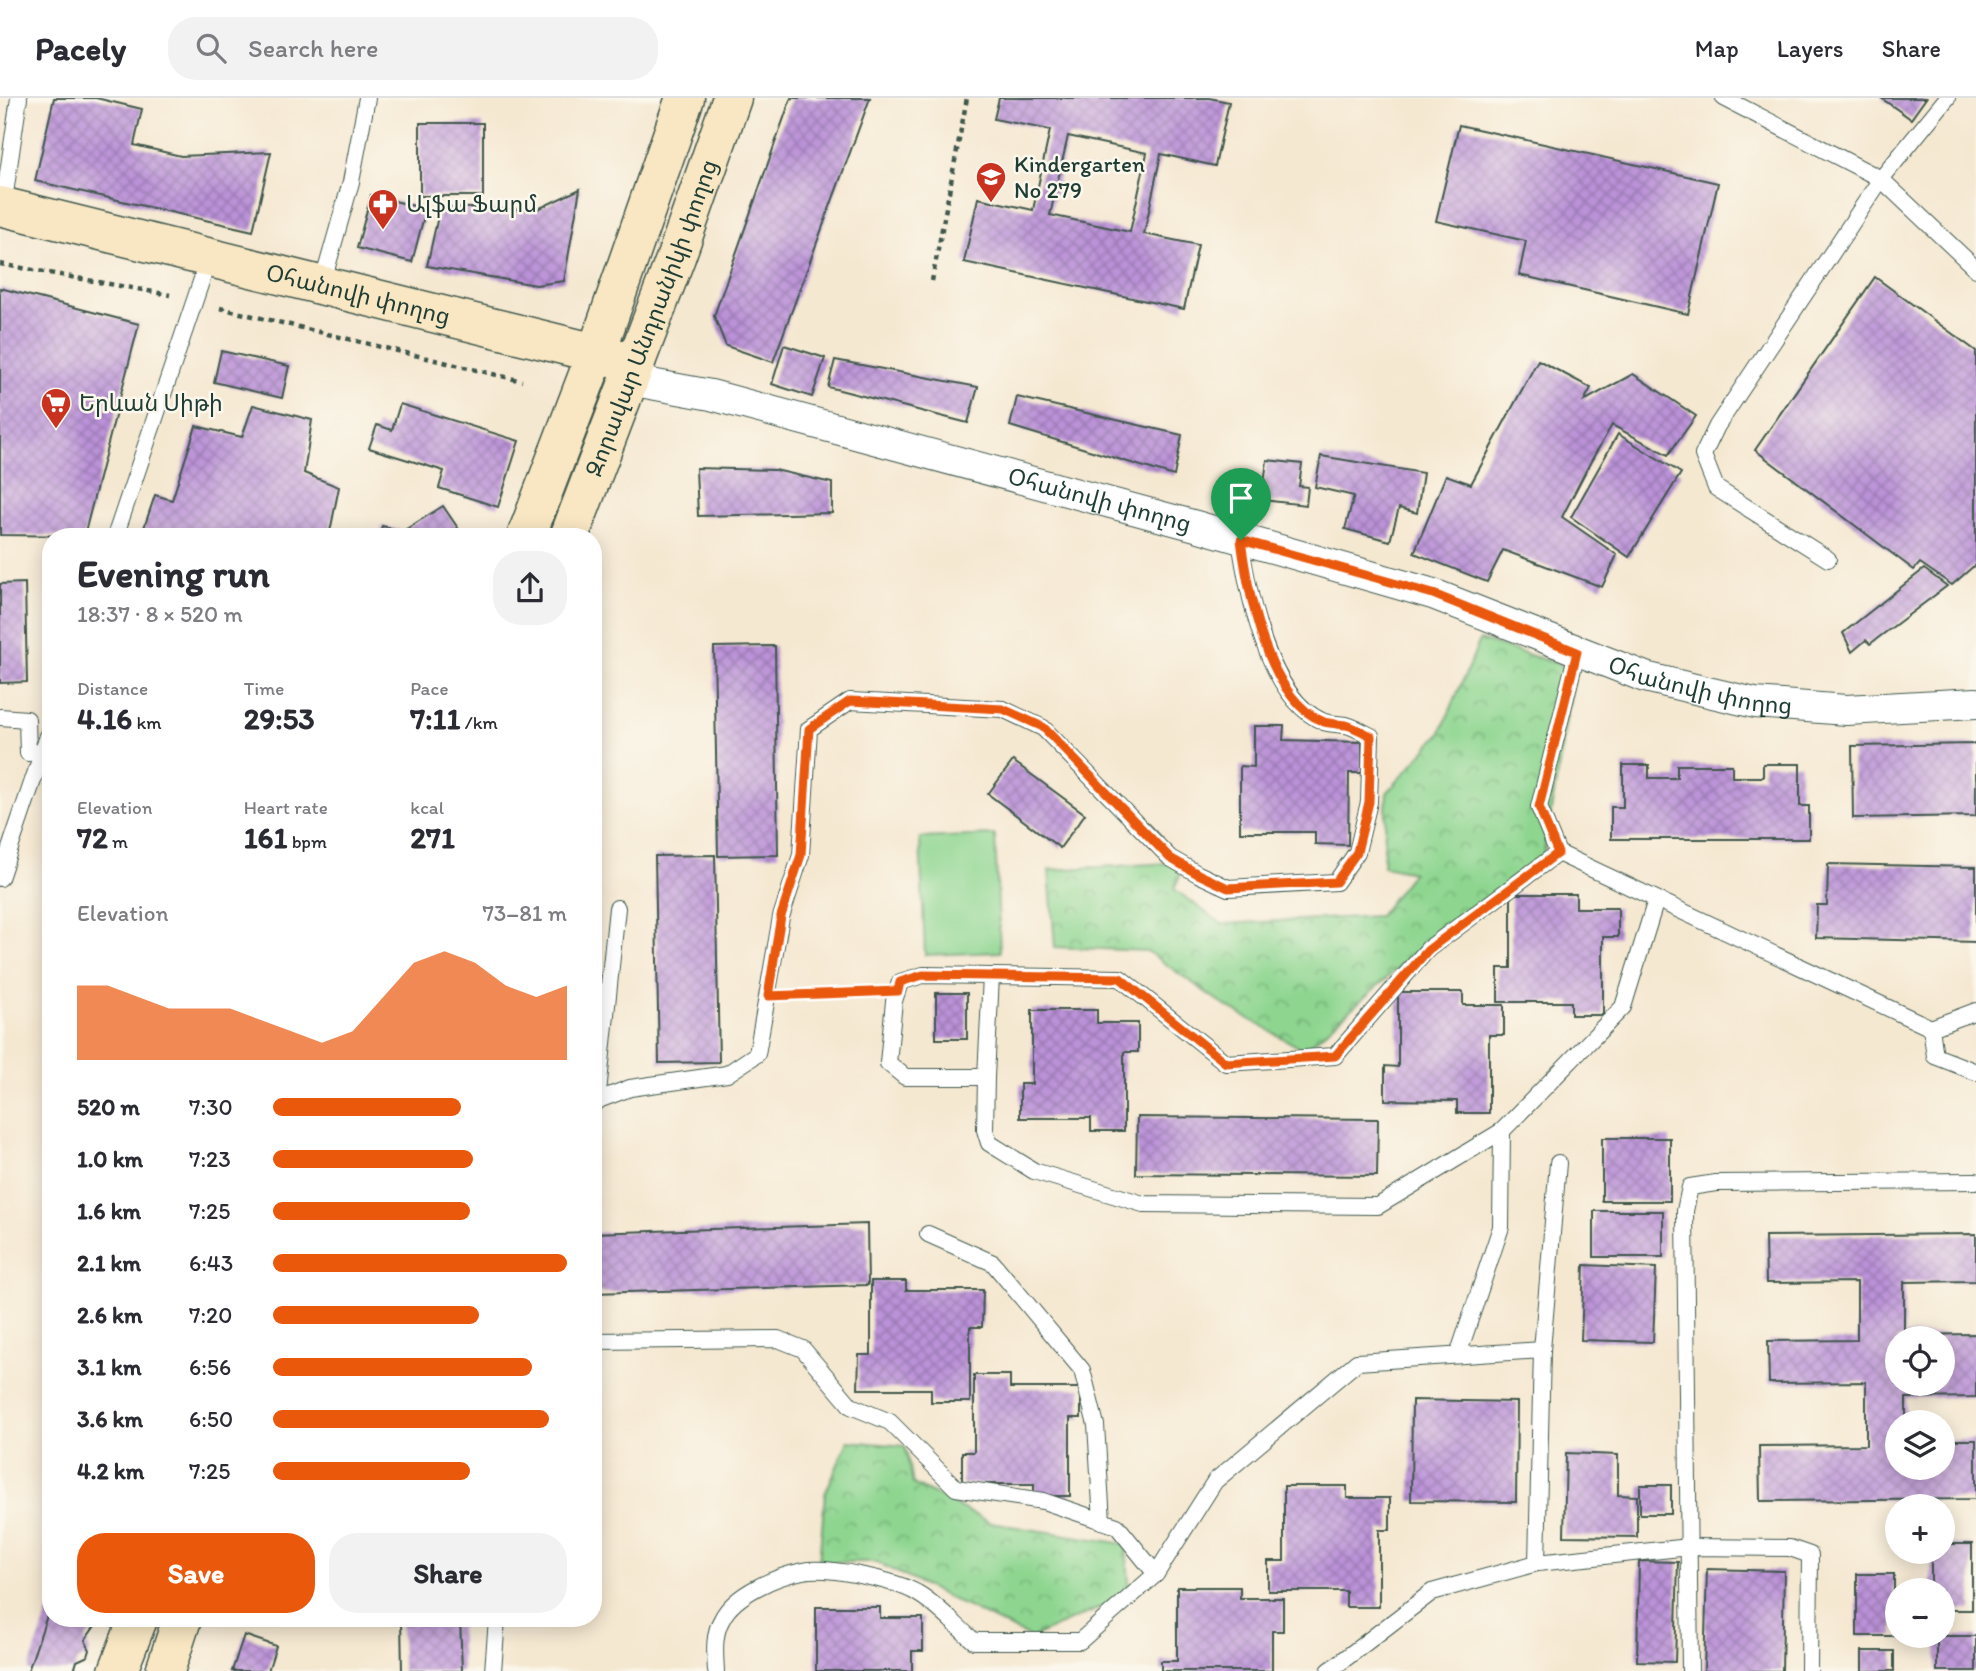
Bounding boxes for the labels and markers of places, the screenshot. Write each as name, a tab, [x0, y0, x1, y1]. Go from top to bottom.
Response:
place label: Kindergarten No 279	[1014, 150, 1145, 204]
school or university icon: Kindergarten No 279	[974, 160, 1008, 204]
pharmacy icon: Ալֆա Ֆարմ	[366, 187, 400, 231]
place label: Ալֆա Ֆարմ	[406, 190, 537, 218]
supermarket icon: Երևան Սիթի	[39, 386, 73, 430]
place label: Երևան Սիթի	[79, 389, 223, 417]
pin	[1211, 468, 1271, 540]

